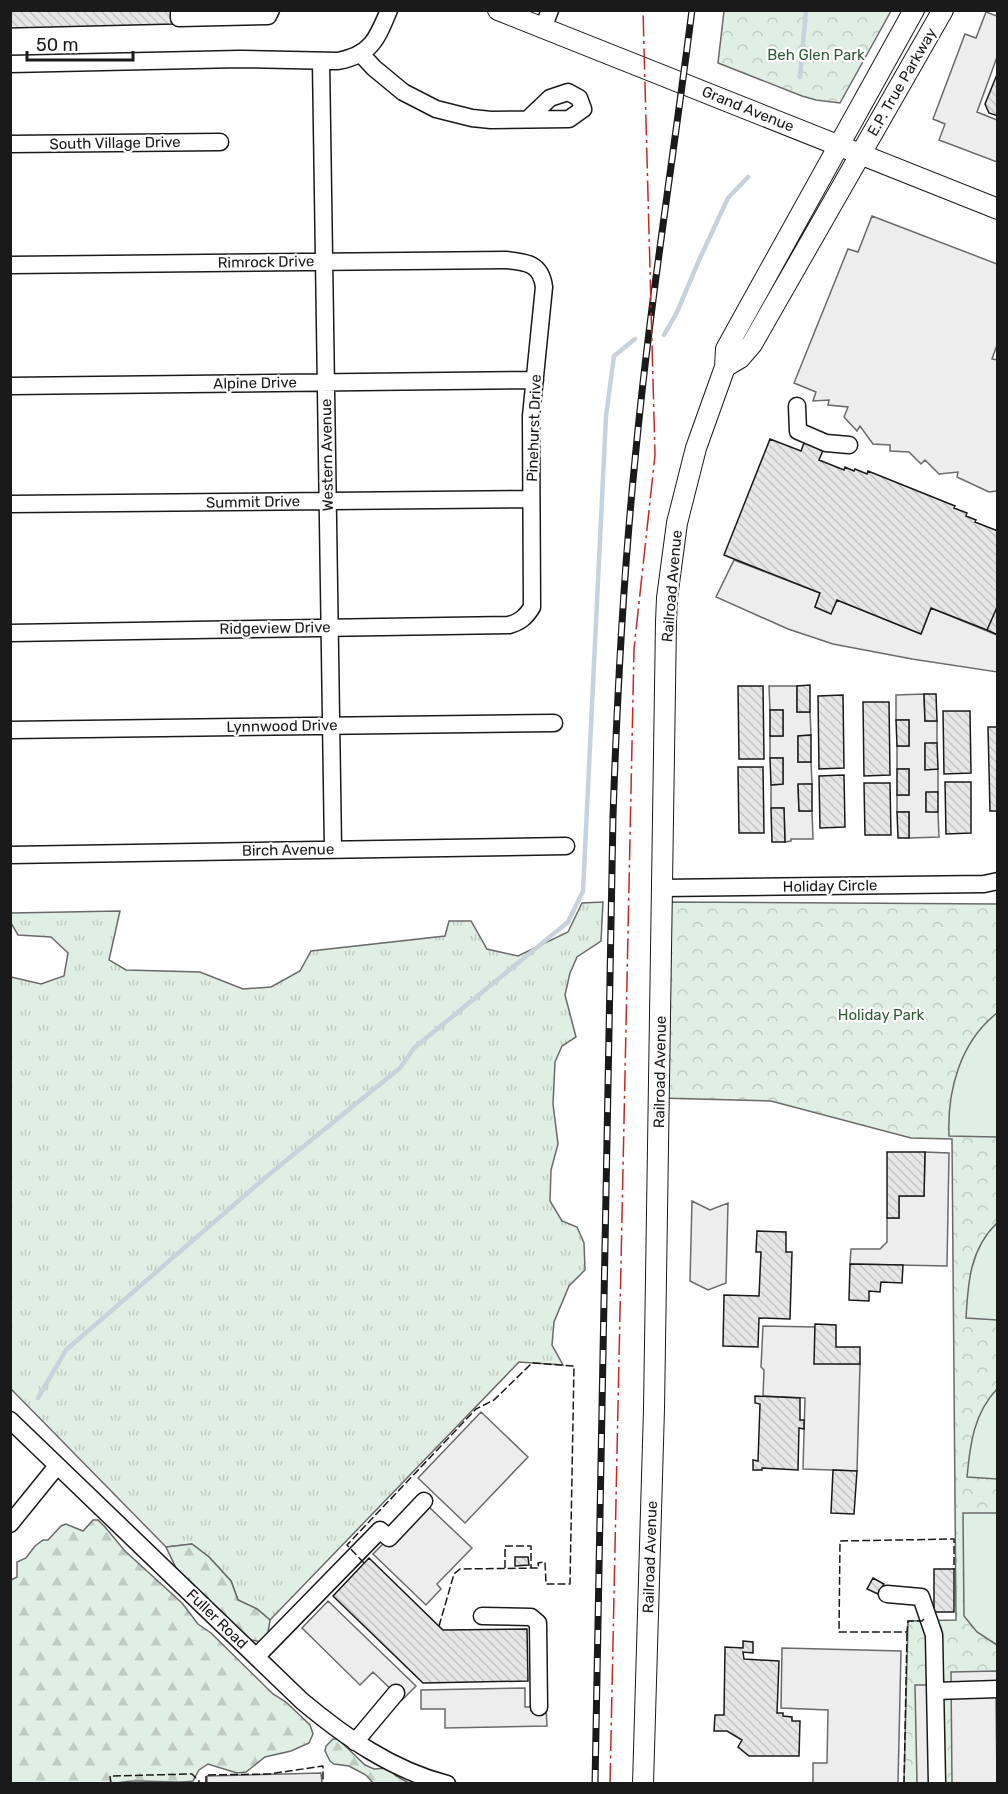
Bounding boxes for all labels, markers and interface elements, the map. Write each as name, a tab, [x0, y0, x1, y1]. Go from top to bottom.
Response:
scale bar	[27, 24, 134, 62]
street label: E.P. True Parkway	[864, 25, 940, 139]
text: 50 m	[36, 34, 79, 56]
park label: Beh Glen Park	[767, 46, 865, 64]
street label: Grand Avenue	[699, 82, 797, 136]
street label: South Village Drive	[49, 133, 181, 153]
street label: Rimrock Drive	[218, 252, 314, 272]
street label: Alpine Drive	[213, 373, 297, 393]
street label: Pinehurst Drive	[523, 374, 545, 482]
street label: Western Avenue	[317, 399, 337, 511]
street label: Summit Drive	[206, 492, 300, 512]
street label: Railroad Avenue	[658, 529, 686, 643]
street label: Ridgeview Drive	[219, 618, 331, 638]
street label: Lynnwood Drive	[226, 716, 338, 736]
street label: Birch Avenue	[242, 840, 334, 860]
street label: Holiday Circle	[783, 876, 877, 896]
park label: Holiday Park	[838, 1006, 924, 1024]
street label: Railroad Avenue	[650, 1016, 670, 1128]
street label: Railroad Avenue	[639, 1500, 661, 1614]
street label: Fuller Road	[183, 1585, 251, 1653]

